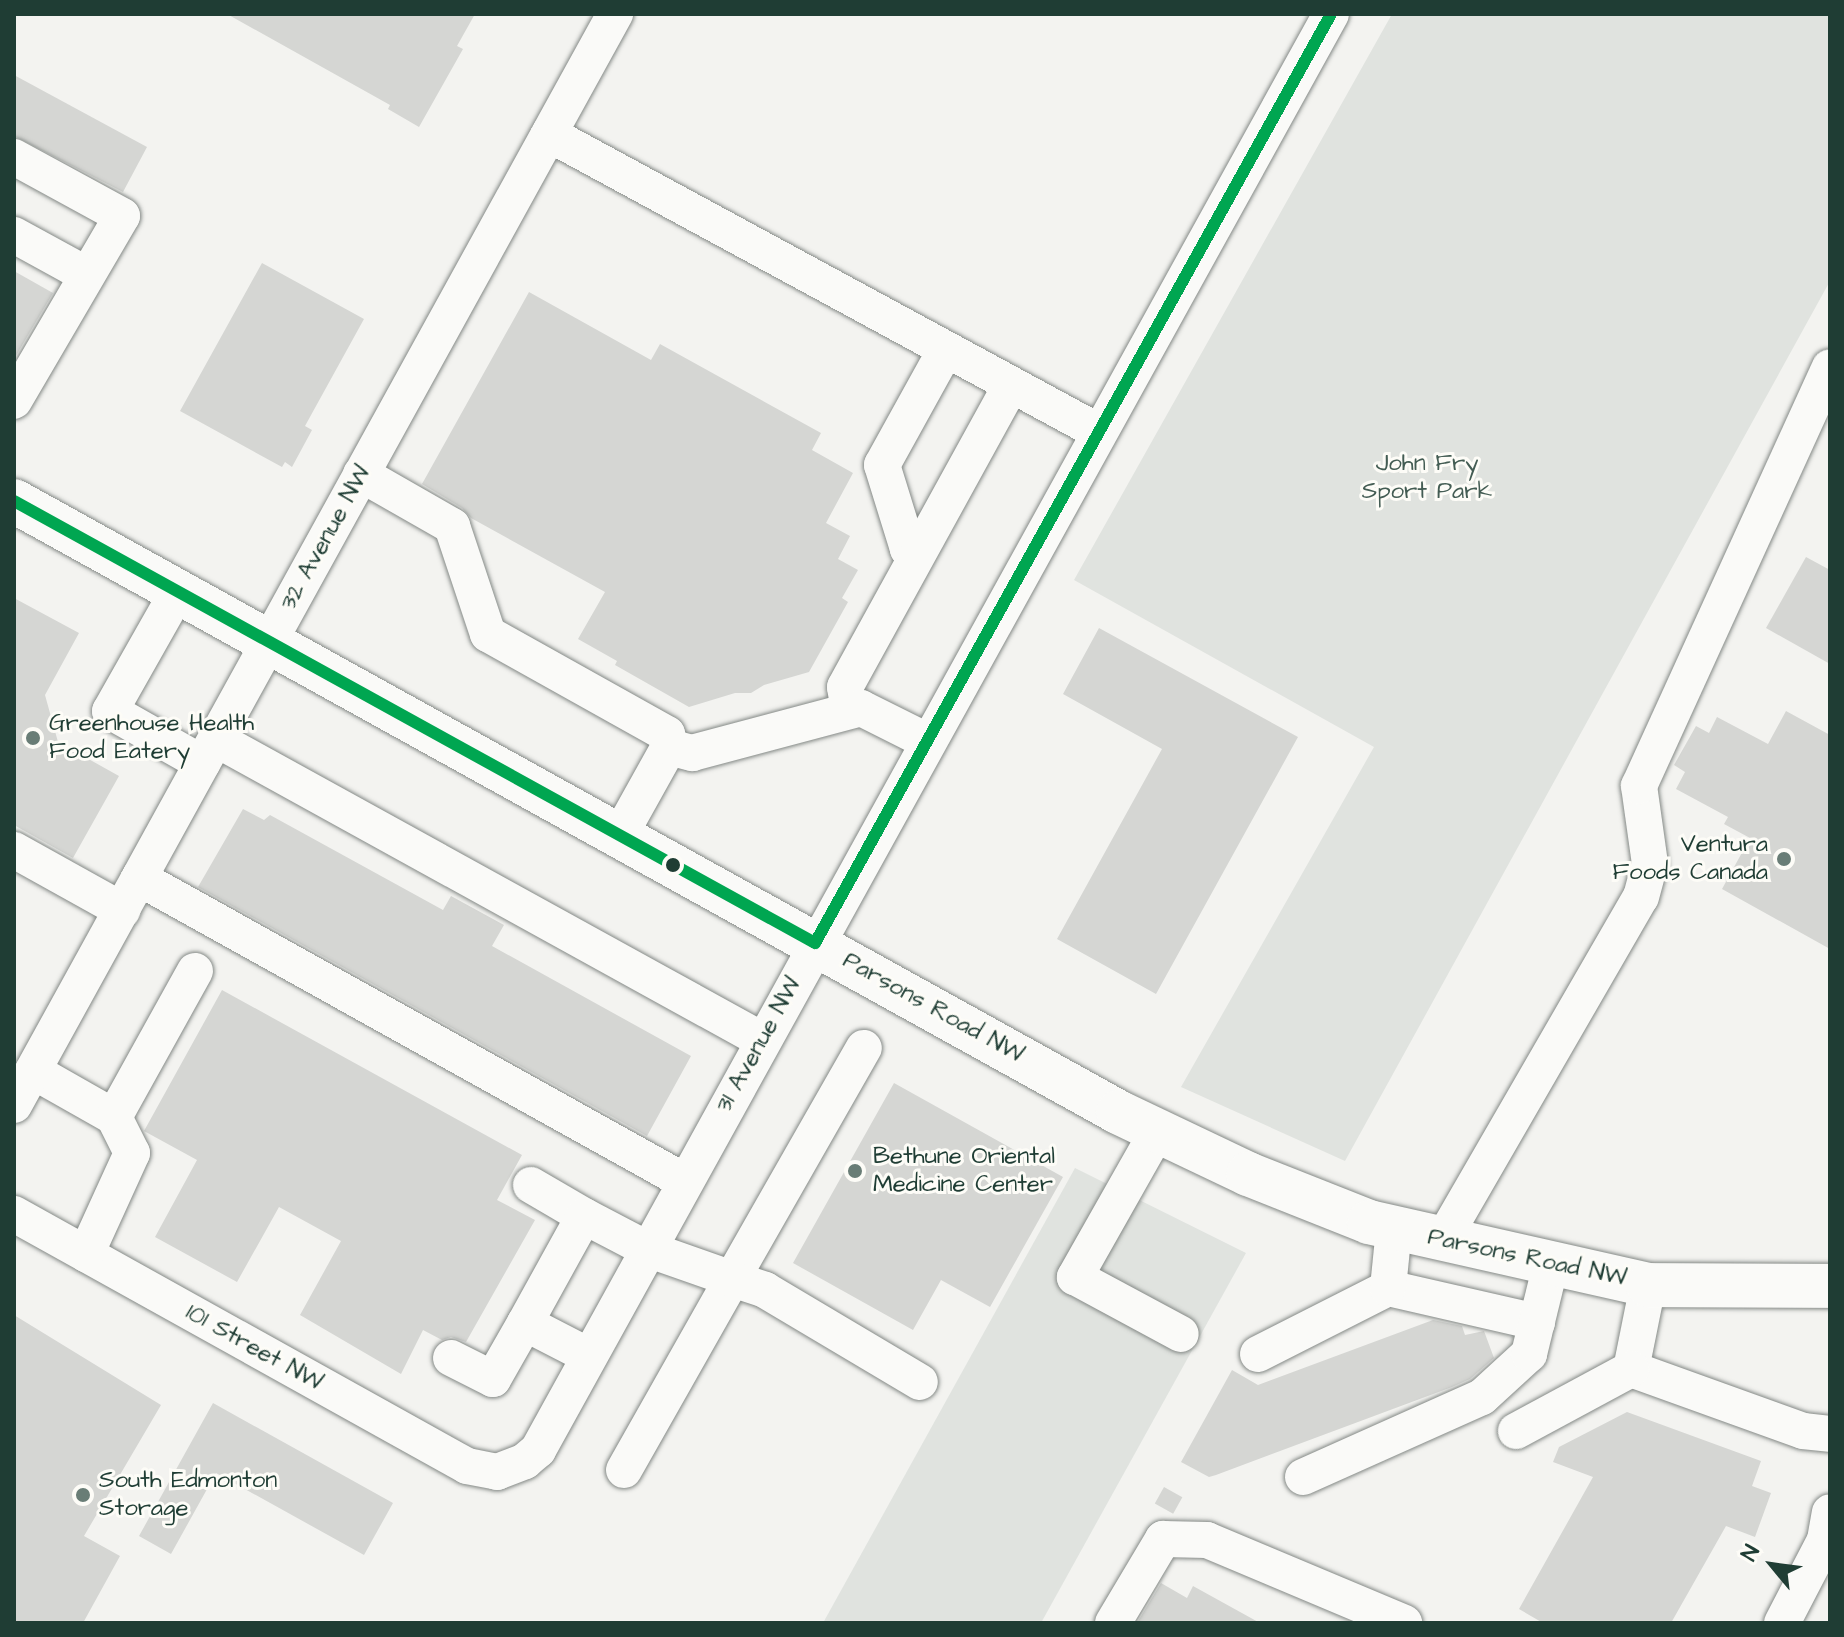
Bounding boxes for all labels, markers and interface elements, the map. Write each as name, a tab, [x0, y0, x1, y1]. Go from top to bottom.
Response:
park label: John Fry Sport Park	[1362, 450, 1492, 506]
street label: 32 Avenue NW	[274, 461, 378, 615]
place label: Greenhouse Health Food Eatery	[49, 710, 254, 766]
marker: Greenhouse Health Food Eatery	[24, 729, 42, 747]
place label: Ventura Foods Canada	[1612, 831, 1768, 887]
marker: Ventura Foods Canada	[1775, 850, 1793, 868]
unlabelled marker	[665, 857, 681, 873]
street label: Parsons Road NW	[838, 946, 1028, 1070]
street label: 31 Avenue NW	[710, 972, 808, 1118]
place label: Bethune Oriental Medicine Center	[873, 1143, 1055, 1199]
marker: Bethune Oriental Medicine Center	[844, 1160, 866, 1182]
street label: Parsons Road NW	[1425, 1223, 1629, 1293]
street label: 101 Street NW	[180, 1299, 328, 1397]
place label: South Edmonton Storage	[99, 1467, 277, 1523]
marker: South Edmonton Storage	[74, 1486, 92, 1504]
north arrow	[1732, 1525, 1812, 1605]
text: N	[1734, 1540, 1767, 1567]

